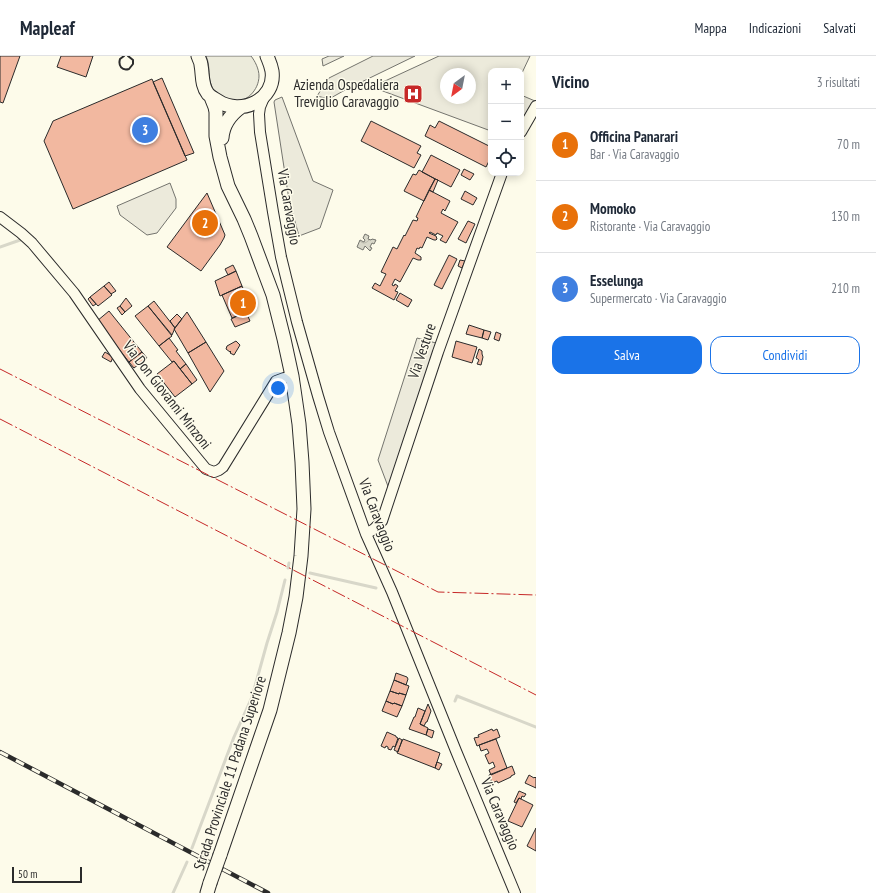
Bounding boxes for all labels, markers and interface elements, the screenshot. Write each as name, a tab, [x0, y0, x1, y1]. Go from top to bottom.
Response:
text: Mapleaf	[20, 16, 75, 40]
text: Mappa	[695, 19, 727, 37]
text: Indicazioni	[749, 19, 801, 37]
text: Salvati	[823, 19, 856, 37]
north arrow	[440, 68, 476, 104]
map controls	[488, 68, 524, 176]
button: +	[488, 68, 524, 104]
text: Vicino	[552, 71, 589, 93]
text: 3 risultati	[817, 74, 860, 91]
place label: Azienda Ospedaliera Treviglio Caravaggio	[293, 75, 399, 111]
hospital icon: Azienda Ospedaliera Treviglio Caravaggio	[402, 83, 424, 105]
button: −	[488, 104, 524, 140]
pin: 3	[132, 115, 158, 145]
text: Officina Panarari	[590, 127, 678, 146]
text: 1	[562, 136, 568, 153]
text: 70 m	[837, 136, 860, 153]
button: locate	[488, 140, 524, 176]
text: Bar · Via Caravaggio	[590, 146, 679, 163]
street label: Via Caravaggio	[273, 167, 306, 246]
text: Momoko	[590, 199, 636, 218]
pin: 2	[192, 208, 218, 238]
text: 2	[562, 208, 568, 225]
text: 130 m	[831, 208, 860, 225]
text: Ristorante · Via Caravaggio	[590, 218, 710, 235]
text: Esselunga	[590, 271, 643, 290]
text: 3	[562, 280, 568, 297]
text: 210 m	[831, 280, 860, 297]
pin: 1	[230, 288, 256, 318]
text: Supermercato · Via Caravaggio	[590, 290, 727, 307]
street label: Via Vesture	[403, 321, 440, 382]
street label: Via Don Giovanni Minzoni	[118, 336, 216, 453]
button: Salva	[552, 336, 702, 374]
button: Condividi	[710, 336, 860, 374]
your location	[268, 378, 288, 398]
street label: Via Caravaggio	[354, 475, 400, 554]
street label: Strada Provinciale 11 Padana Superiore	[189, 673, 270, 872]
street label: Via Caravaggio	[476, 774, 524, 853]
scale bar	[12, 865, 82, 884]
text: 50 m	[18, 867, 37, 881]

